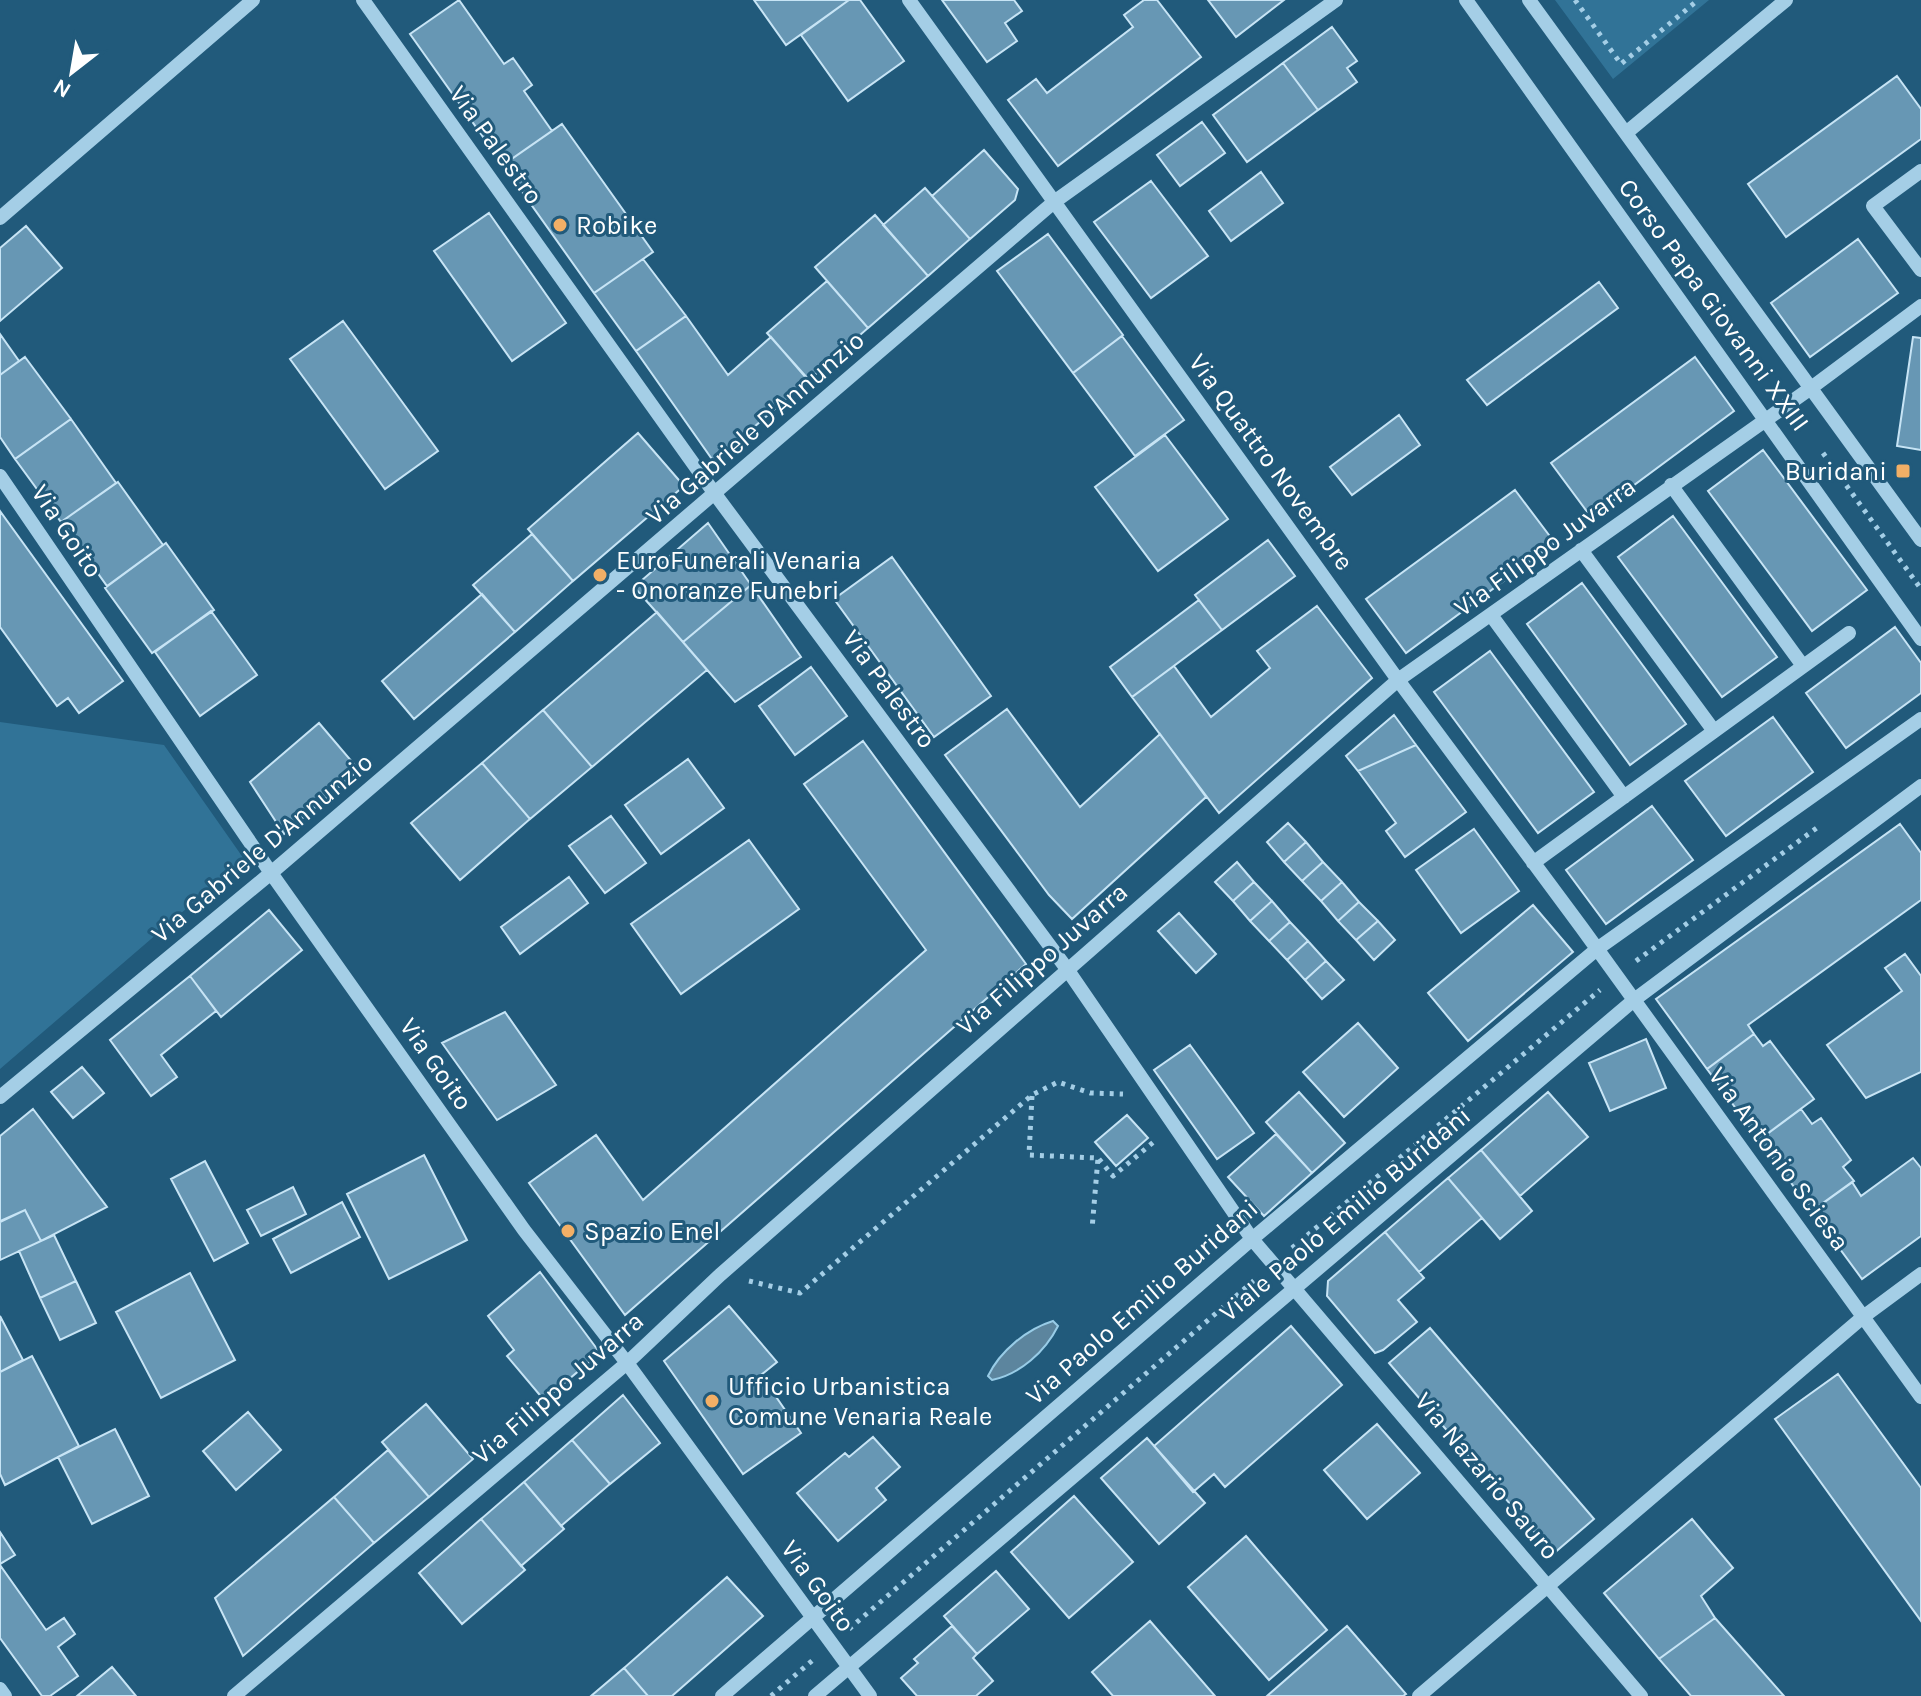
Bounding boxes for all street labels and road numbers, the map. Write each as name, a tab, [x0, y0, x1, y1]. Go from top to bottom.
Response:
street label: Via Palestro	[443, 80, 549, 210]
street label: Corso Papa Giovanni XXIII	[1612, 173, 1816, 437]
street label: Via Gabriele D'Annunzio	[639, 325, 871, 531]
street label: Via Quattro Novembre	[1182, 348, 1360, 576]
street label: Via Filippo Juvarra	[1448, 471, 1642, 623]
street label: Via Goito	[25, 479, 109, 583]
street label: Via Palestro	[836, 624, 942, 754]
street label: Via Gabriele D'Annunzio	[145, 746, 379, 950]
street label: Via Filippo Juvarra	[950, 876, 1134, 1042]
street label: Via Goito	[393, 1012, 479, 1116]
street label: Via Antonio Sciesa	[1702, 1061, 1856, 1257]
street label: Viale Paolo Emilio Buridani	[1213, 1100, 1477, 1328]
street label: Via Paolo Emilio Buridani	[1019, 1193, 1265, 1411]
street label: Via Filippo Juvarra	[466, 1305, 650, 1471]
street label: Via Nazario Sauro	[1408, 1386, 1566, 1566]
street label: Via Goito	[774, 1534, 862, 1638]

